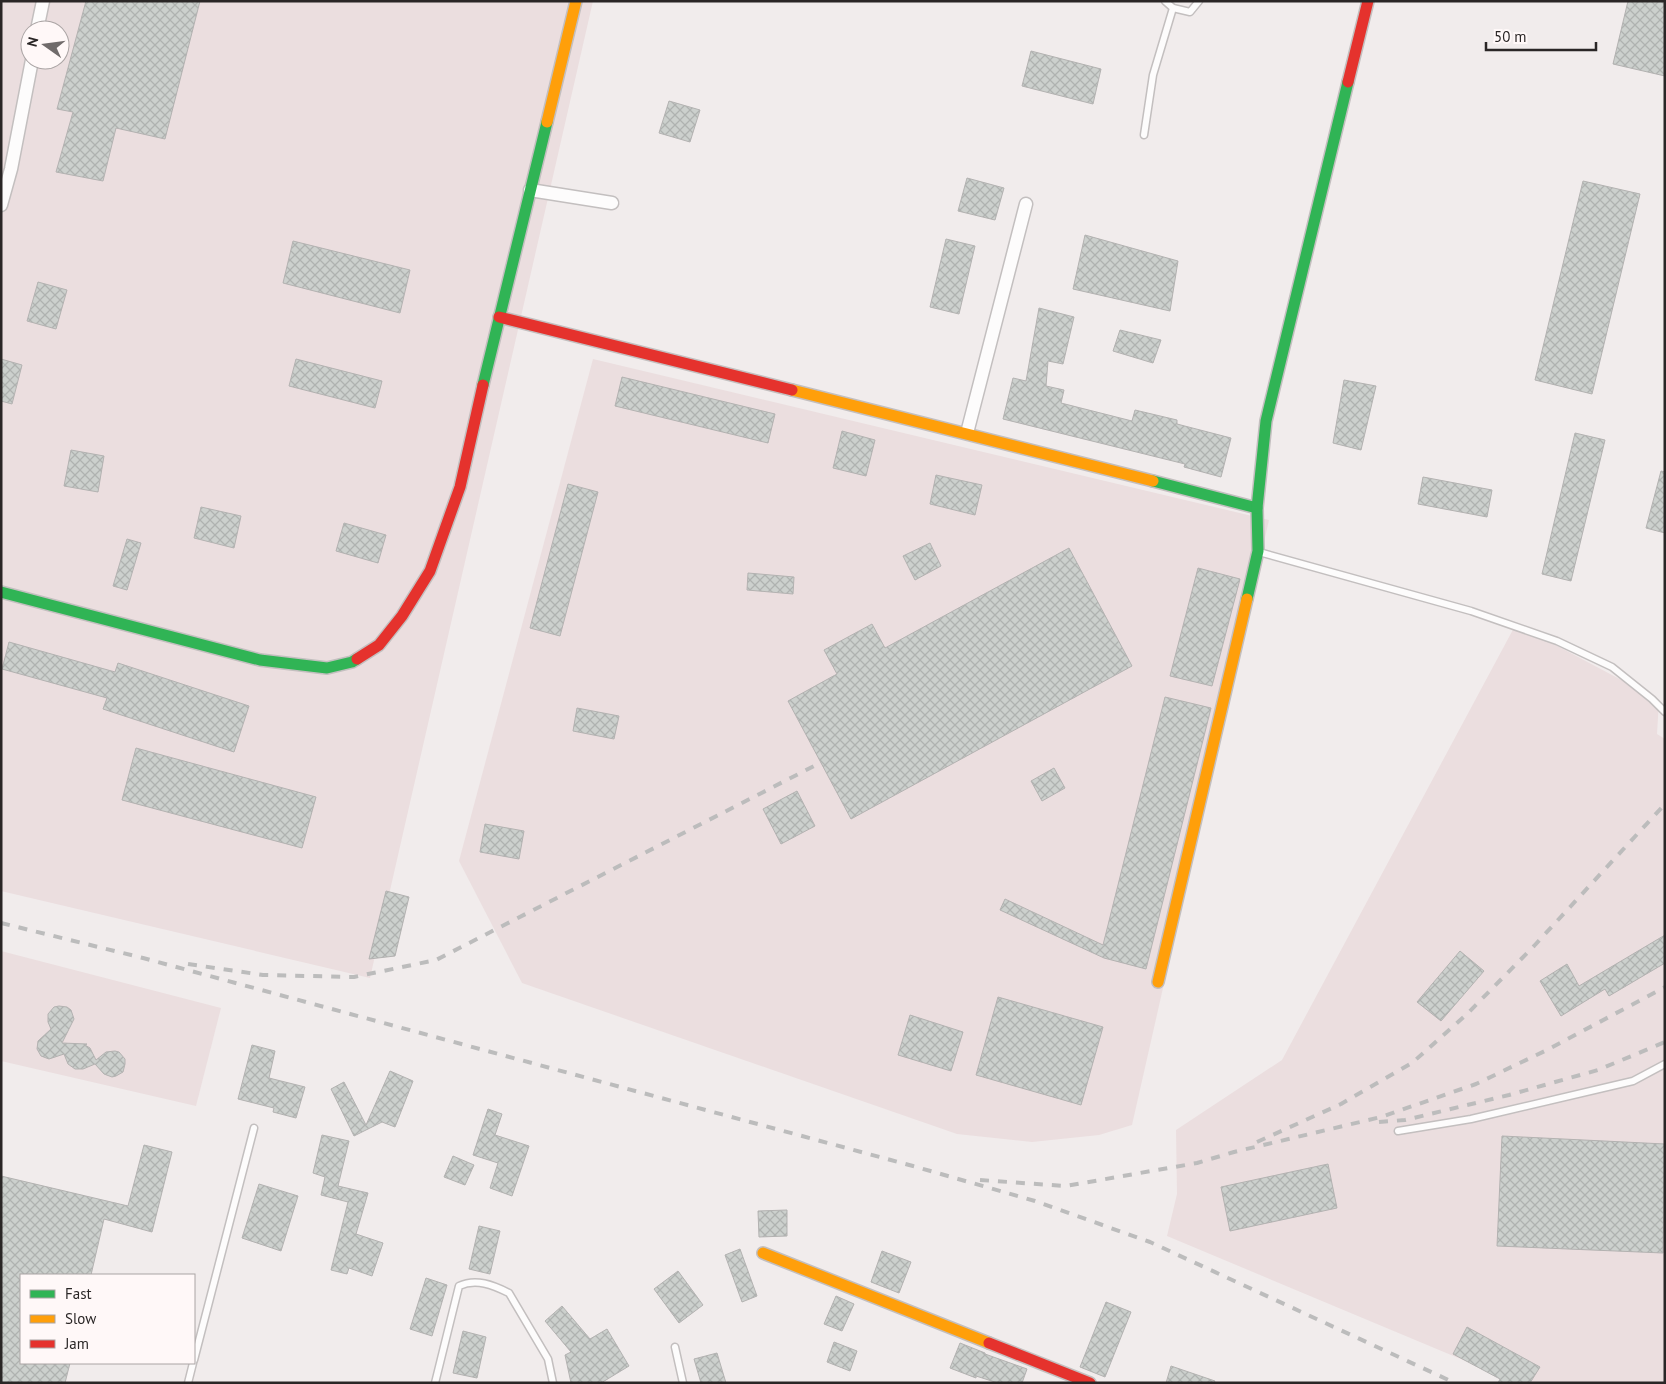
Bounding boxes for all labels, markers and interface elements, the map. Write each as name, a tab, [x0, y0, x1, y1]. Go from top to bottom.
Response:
north arrow	[20, 20, 70, 70]
scale bar	[1486, 20, 1596, 52]
text: 50 m	[1494, 27, 1527, 46]
text: N	[23, 35, 42, 48]
legend	[20, 1274, 195, 1364]
text: Fast	[65, 1284, 92, 1303]
text: Slow	[65, 1309, 96, 1328]
text: Jam	[64, 1334, 89, 1353]

